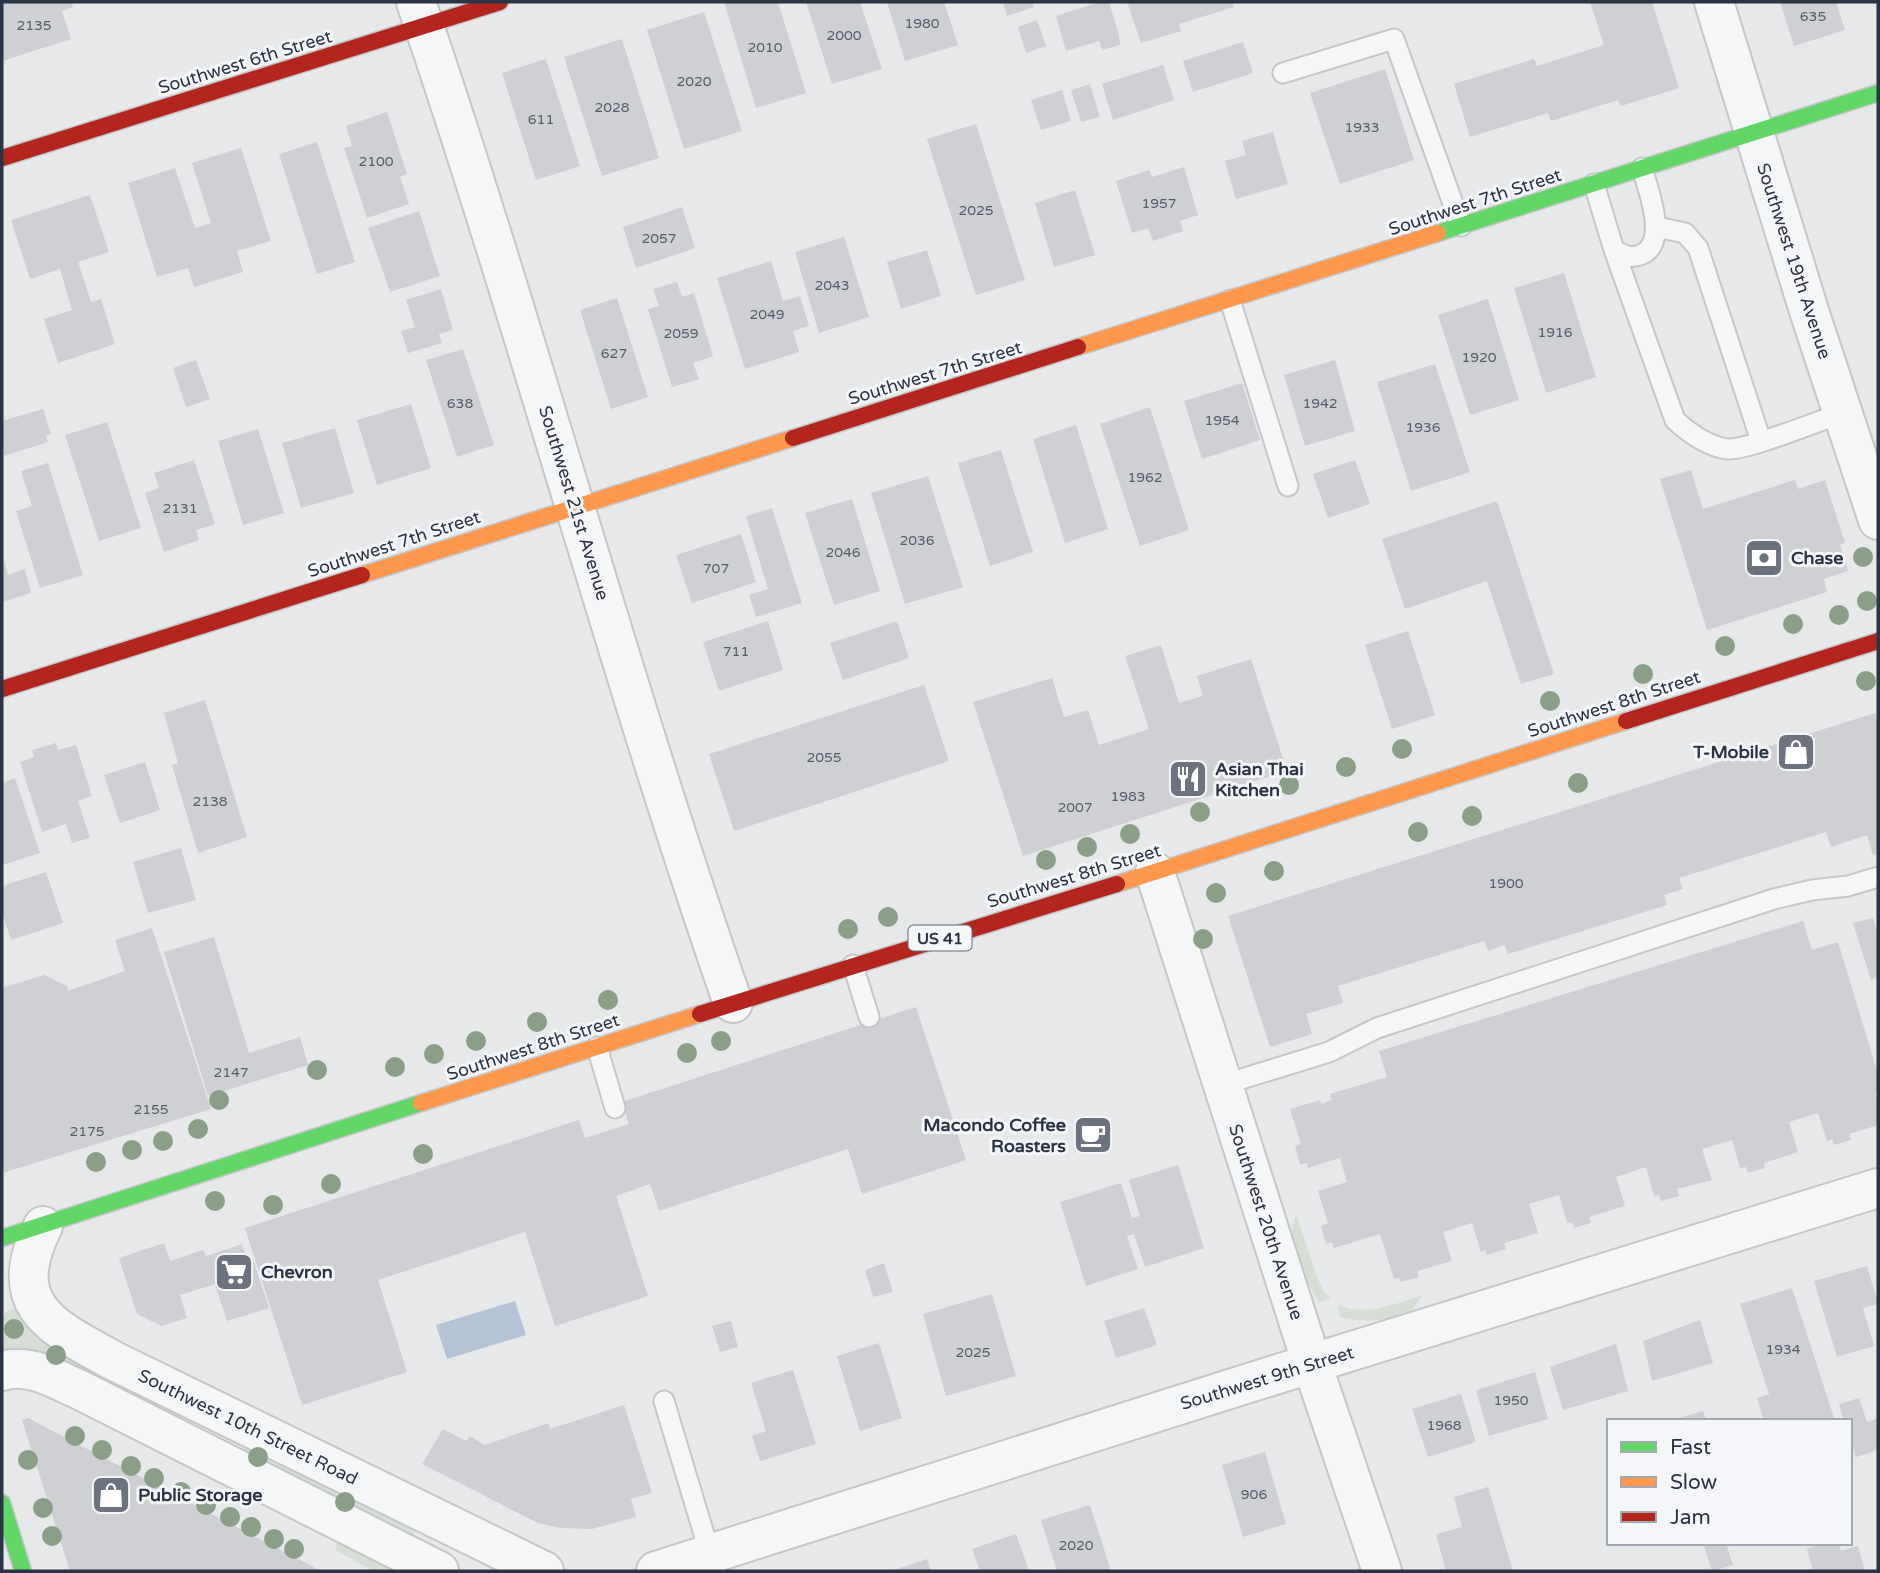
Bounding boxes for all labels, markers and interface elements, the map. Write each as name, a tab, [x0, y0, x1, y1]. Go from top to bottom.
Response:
house number: 635	[1800, 8, 1826, 25]
house number: 1980	[904, 15, 940, 32]
house number: 2135	[16, 17, 52, 34]
street label: Southwest 6th Street	[156, 25, 335, 99]
house number: 2000	[826, 27, 862, 44]
house number: 2010	[747, 39, 783, 56]
house number: 2020	[676, 73, 712, 90]
house number: 2028	[594, 99, 630, 116]
house number: 611	[528, 111, 554, 128]
house number: 1933	[1344, 119, 1380, 136]
house number: 2100	[358, 153, 394, 170]
street label: Southwest 19th Avenue	[1752, 160, 1836, 362]
street label: Southwest 7th Street	[1386, 164, 1564, 240]
house number: 1957	[1141, 195, 1177, 212]
house number: 2025	[958, 202, 994, 219]
house number: 2057	[641, 230, 677, 247]
house number: 2043	[814, 277, 850, 294]
house number: 2049	[749, 306, 785, 323]
house number: 1916	[1537, 324, 1573, 341]
house number: 2059	[663, 325, 699, 342]
street label: Southwest 7th Street	[846, 336, 1025, 410]
house number: 627	[601, 345, 627, 362]
house number: 1920	[1461, 349, 1497, 366]
house number: 638	[447, 395, 473, 412]
house number: 1942	[1302, 395, 1338, 412]
street label: Southwest 21st Avenue	[534, 403, 614, 603]
house number: 1954	[1204, 412, 1240, 429]
house number: 1936	[1405, 419, 1441, 436]
house number: 1962	[1127, 469, 1163, 486]
house number: 2131	[162, 500, 198, 517]
street label: Southwest 7th Street	[305, 506, 483, 582]
house number: 2036	[899, 532, 935, 549]
bank icon: Chase	[1743, 537, 1785, 579]
house number: 2046	[825, 544, 861, 561]
place label: Chase	[1791, 547, 1843, 569]
house number: 707	[703, 560, 729, 577]
house number: 711	[723, 643, 749, 660]
street label: Southwest 8th Street	[1525, 666, 1703, 742]
shop icon: T-Mobile	[1775, 731, 1817, 773]
place label: T-Mobile	[1692, 741, 1769, 763]
house number: 2055	[806, 749, 842, 766]
restaurant icon: Asian Thai Kitchen	[1167, 758, 1209, 800]
place label: Asian Thai Kitchen	[1215, 758, 1304, 801]
house number: 1983	[1110, 788, 1146, 805]
house number: 2138	[192, 793, 228, 810]
house number: 2007	[1057, 799, 1093, 816]
street label: Southwest 8th Street	[985, 839, 1164, 913]
house number: 1900	[1488, 875, 1524, 892]
road number: US 41	[908, 926, 972, 950]
street label: Southwest 8th Street	[444, 1009, 622, 1085]
house number: 2147	[213, 1064, 249, 1081]
house number: 2155	[133, 1101, 169, 1118]
place label: Macondo Coffee Roasters	[923, 1114, 1066, 1157]
cafe icon: Macondo Coffee Roasters	[1072, 1114, 1114, 1156]
street label: Southwest 20th Avenue	[1224, 1121, 1308, 1323]
house number: 2175	[69, 1123, 105, 1140]
supermarket icon: Chevron	[213, 1251, 255, 1293]
place label: Chevron	[261, 1261, 333, 1283]
street label: Southwest 9th Street	[1178, 1341, 1357, 1415]
house number: 1934	[1765, 1341, 1801, 1358]
house number: 2025	[955, 1344, 991, 1361]
street label: Southwest 10th Street Road	[135, 1364, 361, 1490]
house number: 1950	[1493, 1392, 1529, 1409]
house number: 1968	[1426, 1417, 1462, 1434]
legend	[1607, 1419, 1852, 1545]
text: Fast	[1670, 1435, 1711, 1460]
text: Slow	[1670, 1470, 1718, 1495]
shop icon: Public Storage	[90, 1474, 132, 1516]
place label: Public Storage	[138, 1484, 262, 1506]
house number: 906	[1241, 1486, 1267, 1503]
text: Jam	[1670, 1505, 1711, 1530]
house number: 2020	[1058, 1537, 1094, 1554]

